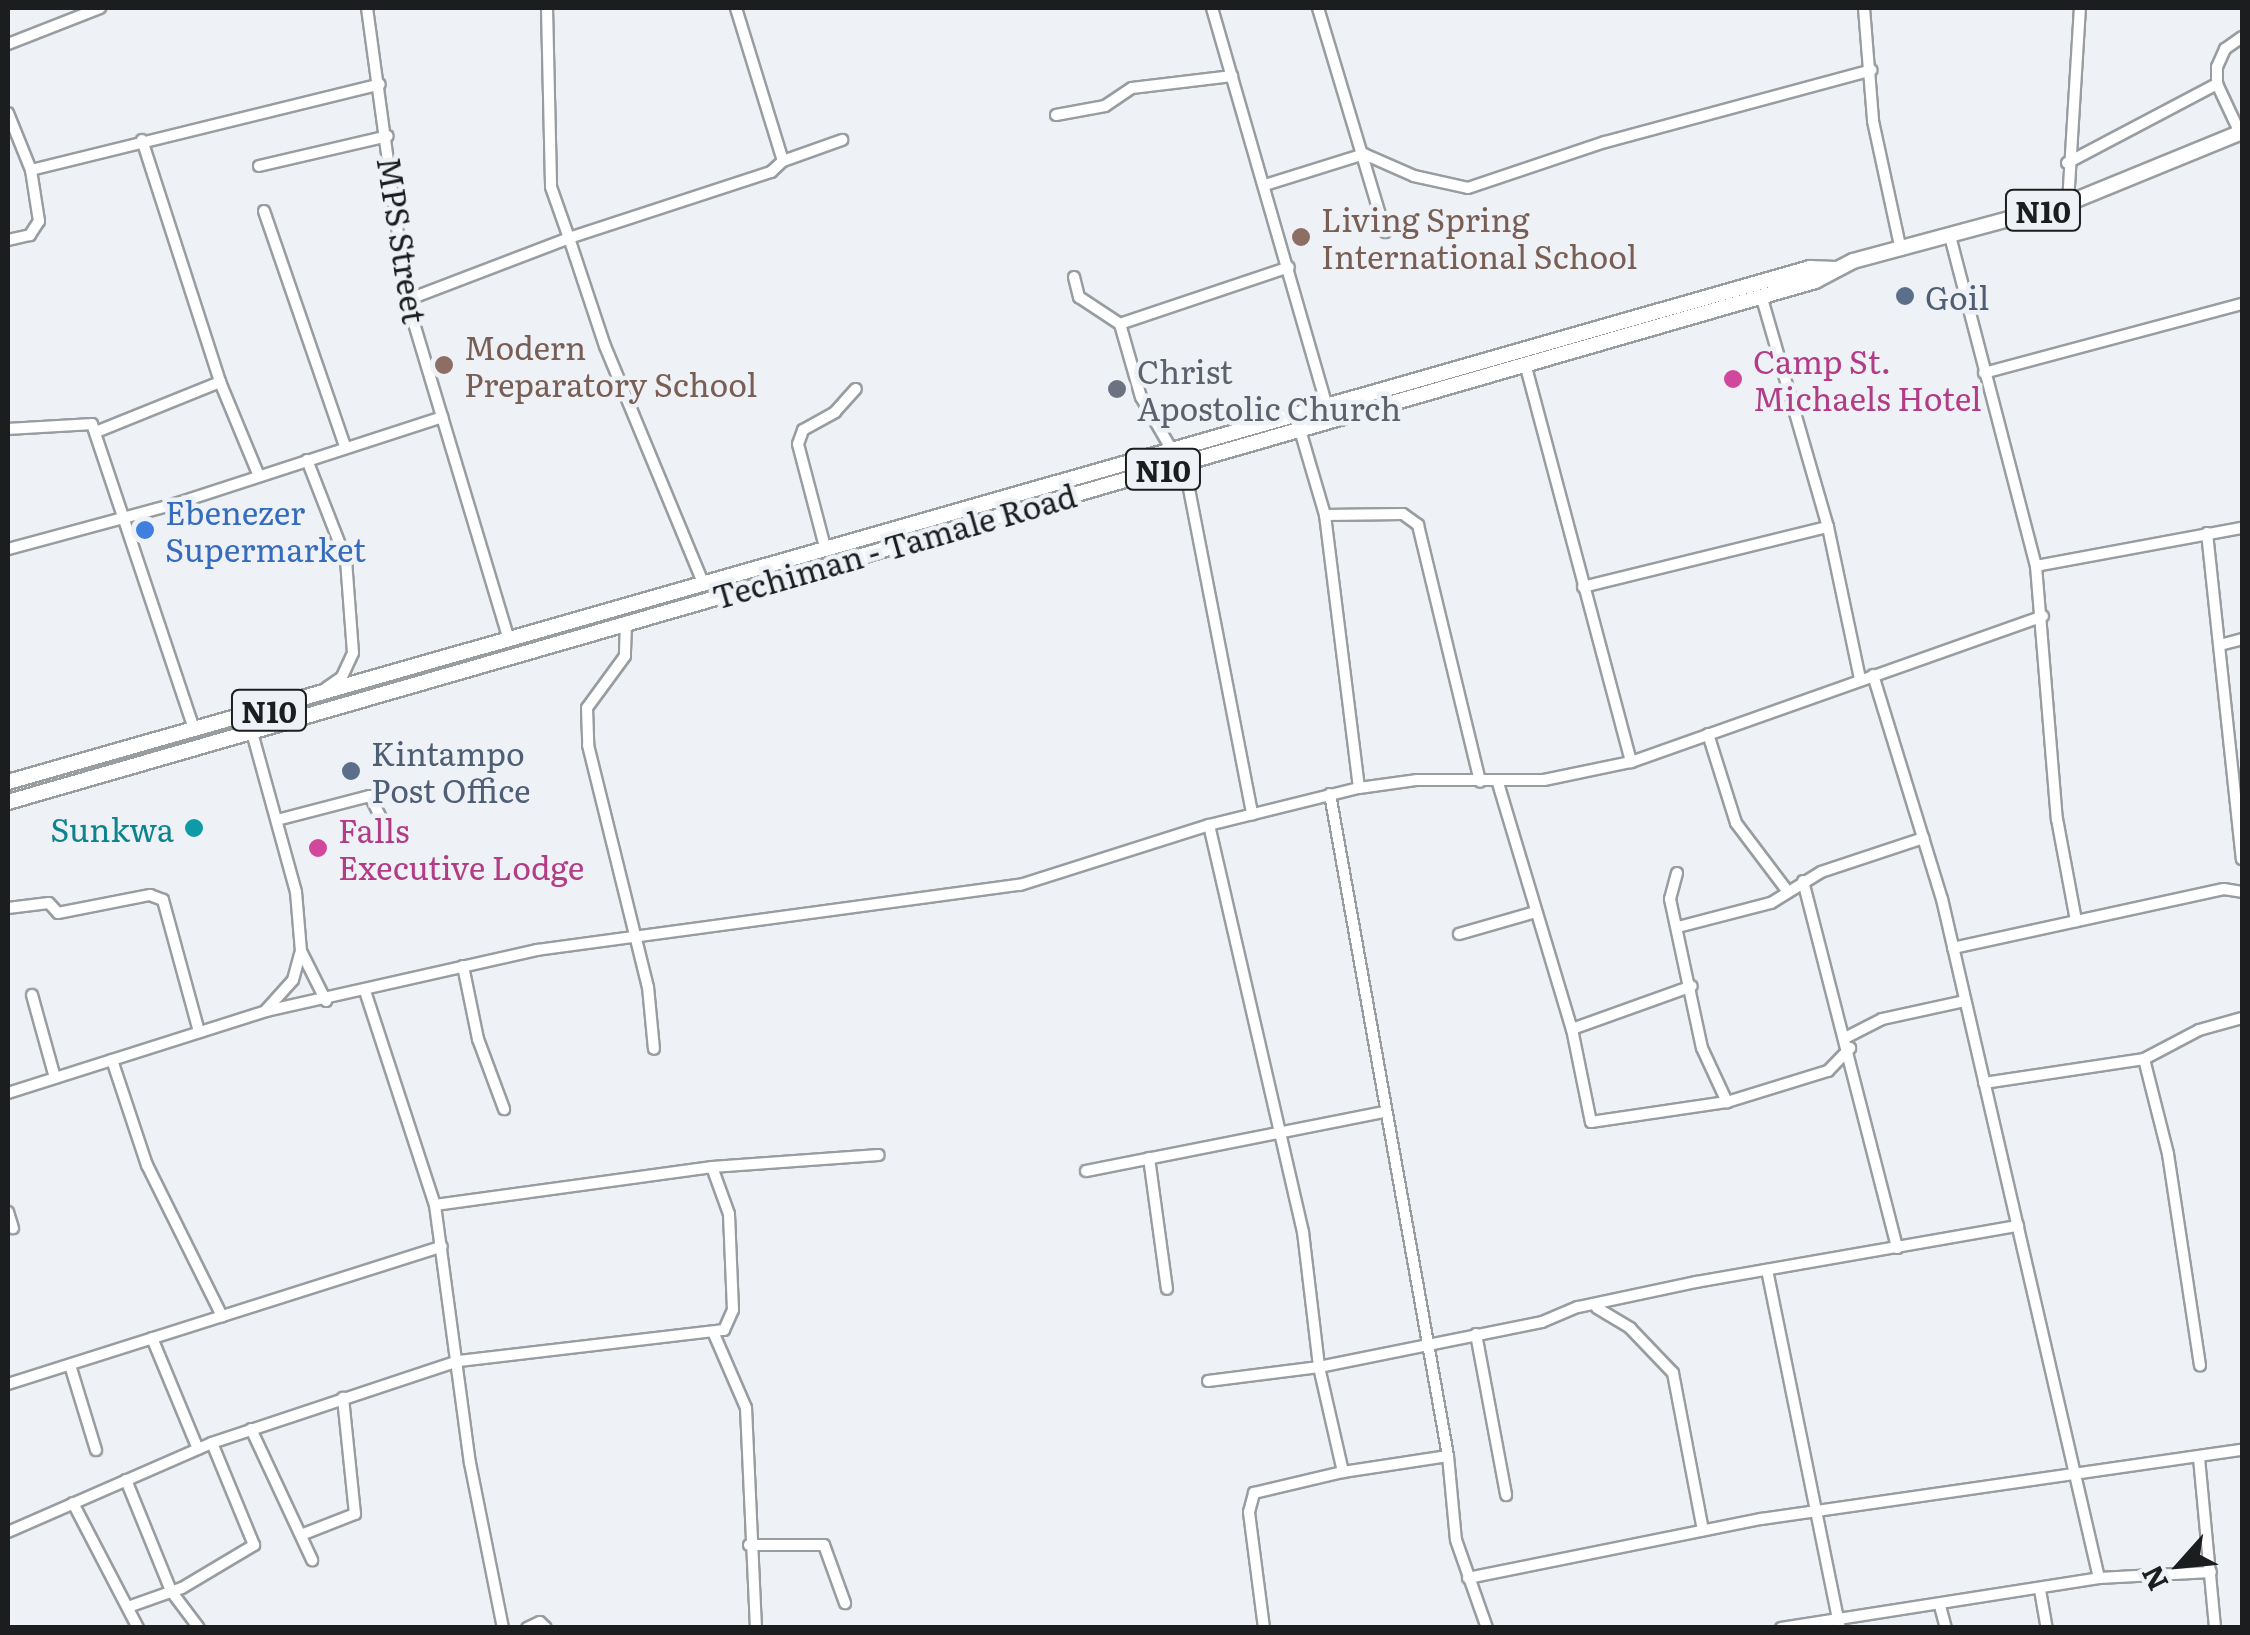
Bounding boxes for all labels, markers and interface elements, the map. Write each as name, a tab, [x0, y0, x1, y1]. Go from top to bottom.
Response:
street label: MPS Street	[371, 154, 435, 326]
road number: N10	[2003, 185, 2083, 235]
place label: Living Spring International School	[1321, 200, 1637, 275]
marker: Living Spring International School	[1290, 226, 1312, 248]
place label: Goil	[1925, 277, 1989, 315]
marker: Goil	[1894, 285, 1916, 307]
place label: Modern Preparatory School	[464, 328, 757, 403]
place label: Camp St. Michaels Hotel	[1753, 342, 1982, 417]
place label: Christ Apostolic Church	[1137, 352, 1401, 427]
marker: Modern Preparatory School	[433, 354, 455, 376]
marker: Camp St. Michaels Hotel	[1722, 368, 1744, 390]
marker: Christ Apostolic Church	[1106, 378, 1128, 400]
road number: N10	[1123, 444, 1203, 494]
street label: Techiman - Tamale Road	[708, 475, 1080, 615]
place label: Ebenezer Supermarket	[165, 493, 366, 568]
marker: Ebenezer Supermarket	[134, 519, 156, 541]
road number: N10	[229, 685, 309, 735]
place label: Kintampo Post Office	[371, 734, 531, 809]
marker: Kintampo Post Office	[340, 760, 362, 782]
place label: Sunkwa	[50, 809, 174, 847]
place label: Falls Executive Lodge	[338, 811, 584, 886]
marker: Sunkwa	[183, 817, 205, 839]
marker: Falls Executive Lodge	[307, 837, 329, 859]
north arrow	[2130, 1515, 2230, 1615]
text: N	[2129, 1559, 2177, 1599]

